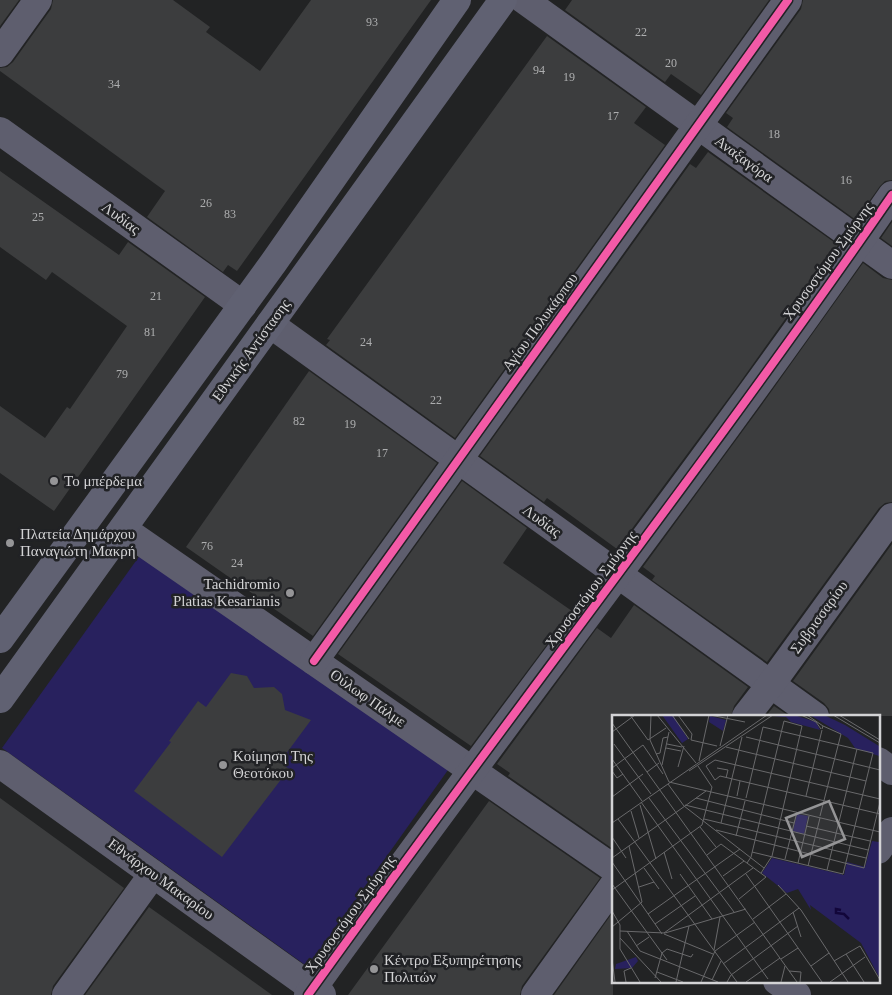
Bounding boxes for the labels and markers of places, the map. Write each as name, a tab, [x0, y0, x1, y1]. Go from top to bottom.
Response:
place label: Το μπέρδεμα	[64, 473, 142, 489]
marker: Το μπέρδεμα	[48, 475, 60, 487]
place label: Πλατεία Δημάρχου Παναγιώτη Μακρή	[20, 526, 136, 559]
marker: Πλατεία Δημάρχου Παναγιώτη Μακρή	[4, 537, 16, 549]
place label: Tachidromio Platias Kesarianis	[173, 576, 280, 609]
marker: Tachidromio Platias Kesarianis	[284, 587, 296, 599]
place label: Κοίμηση Της Θεοτόκου	[233, 748, 313, 781]
marker: Κοίμηση Της Θεοτόκου	[217, 759, 229, 771]
place label: Κέντρο Εξυπηρέτησης Πολιτών	[384, 952, 521, 985]
marker: Κέντρο Εξυπηρέτησης Πολιτών	[368, 963, 380, 975]

